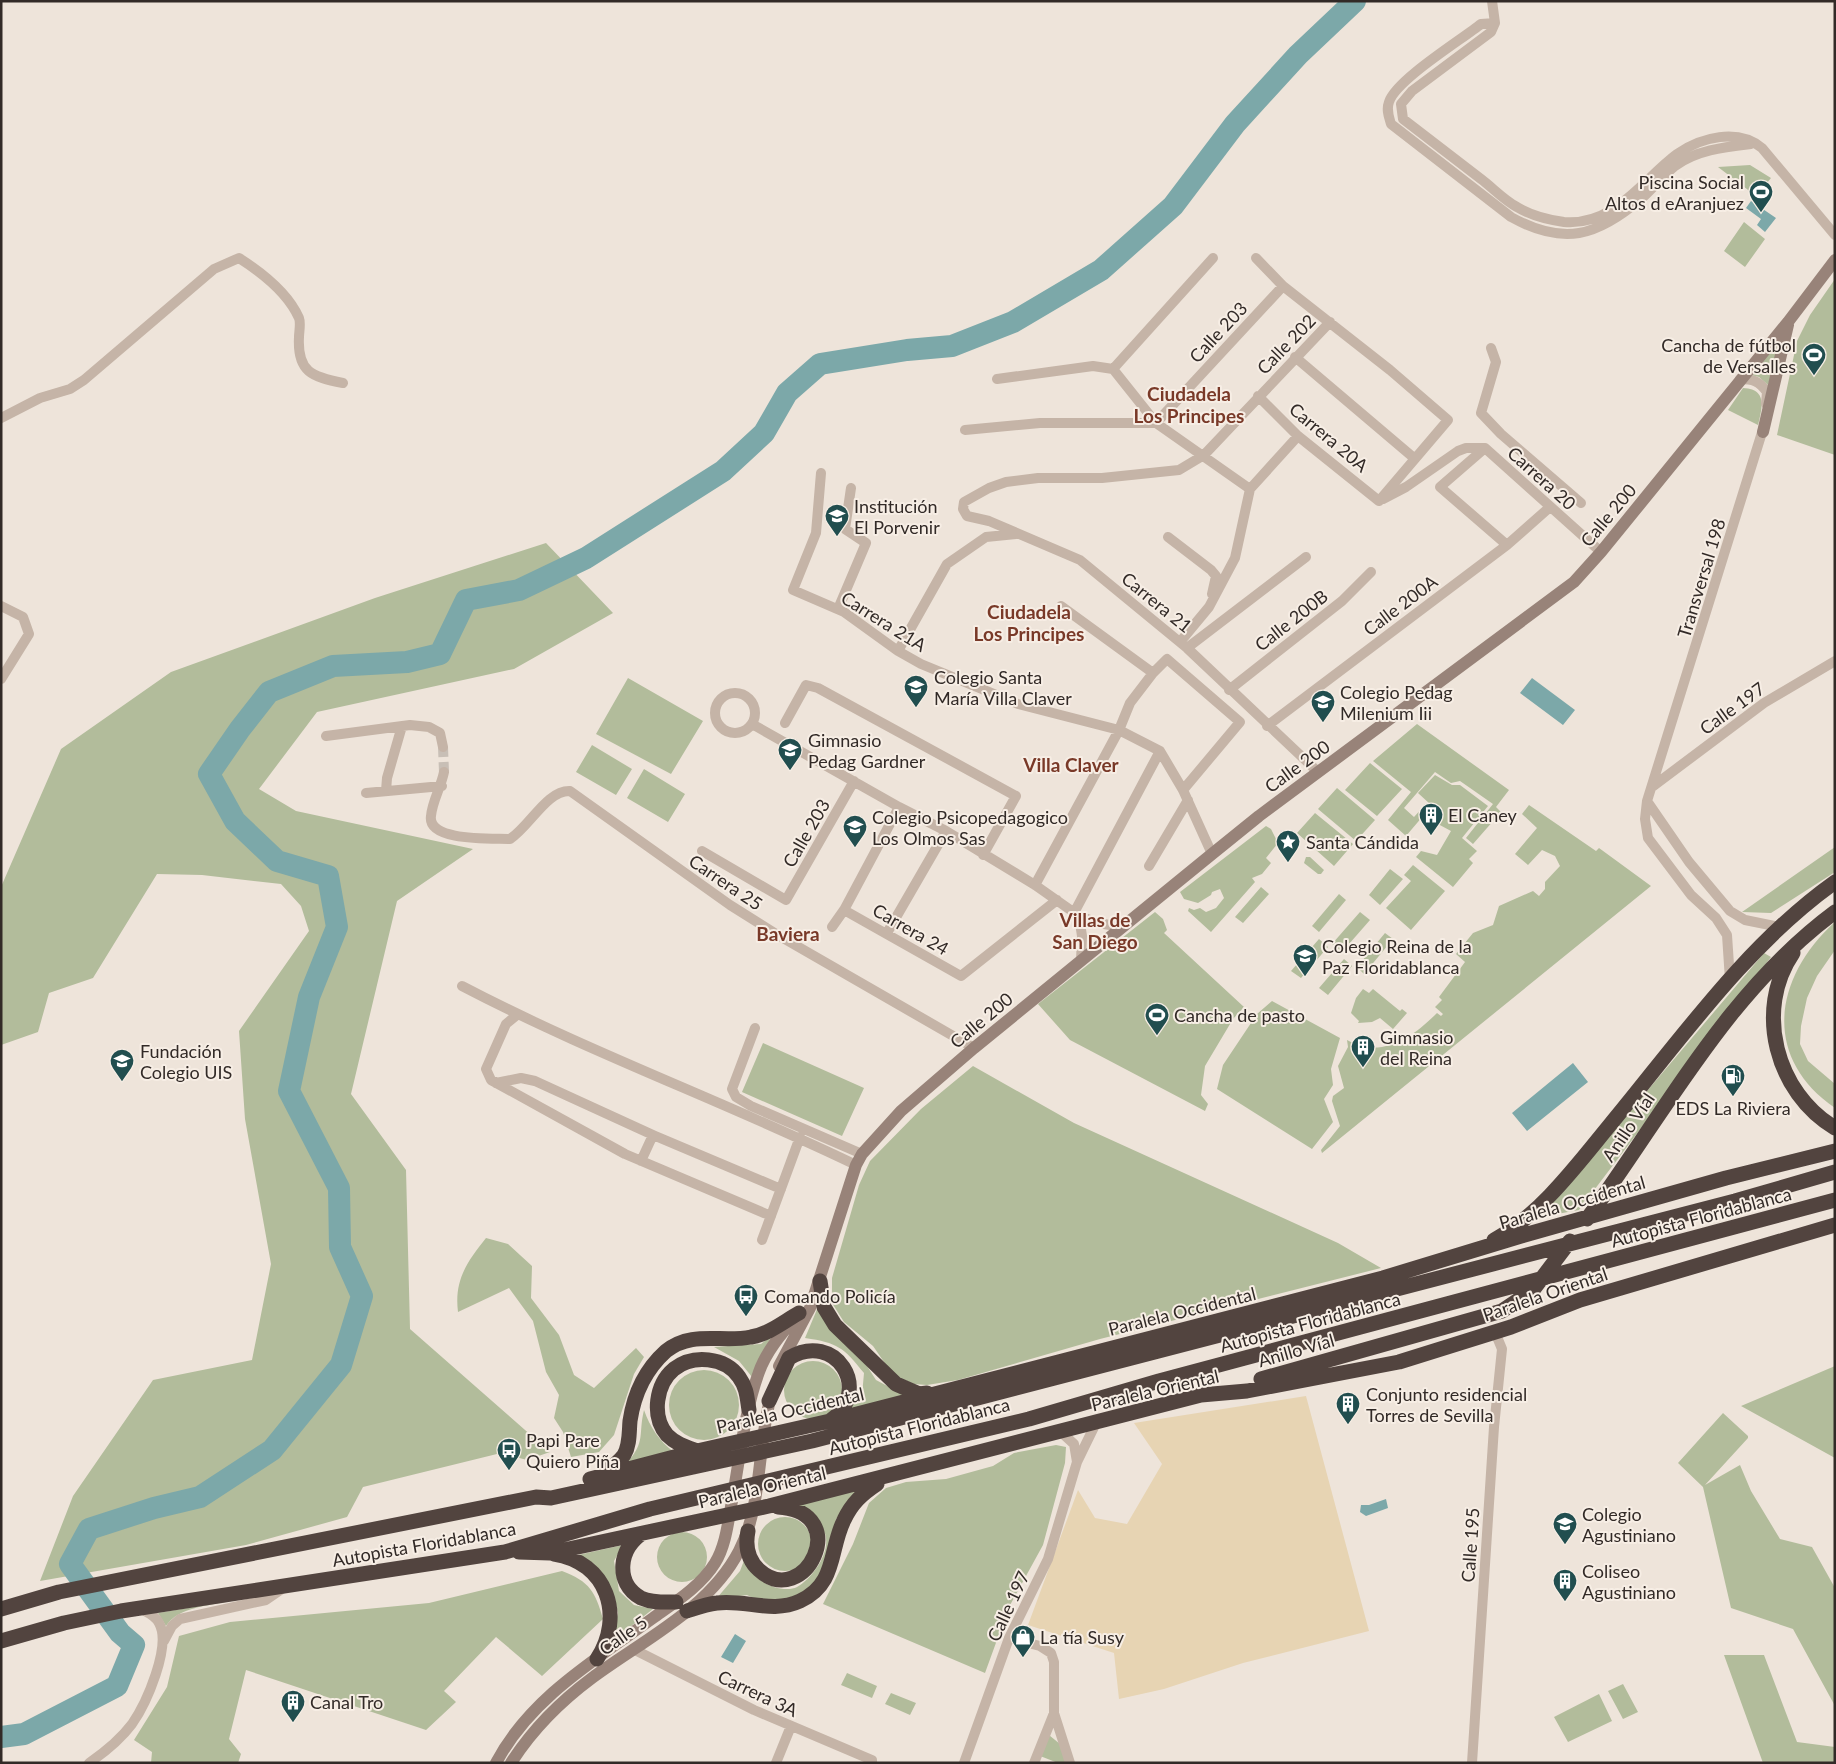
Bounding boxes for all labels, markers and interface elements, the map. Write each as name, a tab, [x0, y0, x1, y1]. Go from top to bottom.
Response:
place label: Piscina Social Altos d eAranjuez	[1605, 171, 1744, 214]
sports icon: Piscina Social Altos d eAranjuez	[1748, 179, 1774, 213]
street label: Calle 203	[1184, 297, 1252, 367]
street label: Calle 202	[1252, 309, 1320, 379]
place label: Cancha de fútbol de Versalles	[1661, 334, 1796, 377]
sports icon: Cancha de fútbol de Versalles	[1801, 342, 1827, 376]
district label: Ciudadela Los Principes	[1134, 382, 1244, 427]
street label: Carrera 20A	[1285, 398, 1374, 477]
street label: Carrera 20	[1503, 442, 1581, 514]
street label: Calle 200	[1575, 479, 1641, 551]
place label: Institución El Porvenir	[854, 495, 940, 538]
school or university icon: Institución El Porvenir	[824, 503, 850, 537]
street label: Transversal 198	[1672, 516, 1730, 640]
street label: Carrera 21	[1117, 567, 1197, 637]
street label: Calle 200A	[1359, 570, 1442, 640]
street label: Calle 200B	[1250, 585, 1332, 655]
street label: Carrera 21A	[837, 586, 931, 656]
district label: Ciudadela Los Principes	[974, 600, 1084, 645]
place label: Colegio Santa María Villa Claver	[934, 666, 1072, 709]
school or university icon: Colegio Santa María Villa Claver	[903, 674, 929, 708]
street label: Calle 197	[1695, 677, 1769, 739]
place label: Colegio Pedag Milenium Iii	[1340, 681, 1453, 724]
school or university icon: Colegio Pedag Milenium Iii	[1310, 689, 1336, 723]
place label: Gimnasio Pedag Gardner	[808, 729, 926, 772]
street label: Calle 200	[1260, 735, 1334, 797]
school or university icon: Gimnasio Pedag Gardner	[777, 737, 803, 771]
district label: Villa Claver	[1022, 753, 1120, 776]
street label: Calle 203	[778, 795, 834, 871]
building icon: El Caney	[1418, 802, 1444, 836]
place label: El Caney	[1448, 804, 1517, 826]
place label: Colegio Psicopedagogico Los Olmos Sas	[872, 806, 1068, 849]
school or university icon: Colegio Psicopedagogico Los Olmos Sas	[842, 814, 868, 848]
place icon: Santa Cándida	[1275, 829, 1301, 863]
place label: Santa Cándida	[1306, 831, 1419, 853]
street label: Carrera 25	[685, 849, 767, 915]
street label: Carrera 24	[869, 898, 953, 960]
district label: Villas de San Diego	[1052, 908, 1138, 953]
district label: Baviera	[756, 922, 820, 945]
place label: Colegio Reina de la Paz Floridablanca	[1322, 935, 1472, 978]
school or university icon: Colegio Reina de la Paz Floridablanca	[1292, 943, 1318, 977]
street label: Calle 200	[945, 987, 1017, 1053]
sports icon: Cancha de pasto	[1144, 1002, 1170, 1036]
place label: Cancha de pasto	[1174, 1004, 1305, 1026]
place label: Gimnasio del Reina	[1380, 1026, 1454, 1069]
building icon: Gimnasio del Reina	[1350, 1034, 1376, 1068]
place label: Fundación Colegio UIS	[140, 1040, 232, 1083]
school or university icon: Fundación Colegio UIS	[109, 1048, 135, 1082]
fuel station icon: EDS La Riviera	[1720, 1063, 1746, 1097]
street label: Anillo Víal	[1597, 1088, 1659, 1166]
place label: EDS La Riviera	[1675, 1097, 1791, 1119]
street label: Paralela Occidental	[1496, 1171, 1648, 1233]
street label: Autopista Floridablanca	[1608, 1182, 1794, 1252]
street label: Paralela Oriental	[1480, 1262, 1610, 1326]
street label: Paralela Occidental	[1106, 1282, 1258, 1340]
bus stop icon: Comando Policía	[733, 1283, 759, 1317]
place label: Comando Policía	[764, 1285, 896, 1307]
street label: Autopista Floridablanca	[1217, 1287, 1403, 1357]
street label: Anillo Víal	[1255, 1329, 1337, 1371]
street label: Paralela Oriental	[1089, 1365, 1221, 1415]
street label: Paralela Occidental	[714, 1382, 866, 1438]
place label: Conjunto residencial Torres de Sevilla	[1366, 1383, 1527, 1426]
building icon: Conjunto residencial Torres de Sevilla	[1335, 1391, 1361, 1425]
street label: Autopista Floridablanca	[826, 1393, 1012, 1459]
place label: Papi Pare Quiero Piña	[526, 1429, 619, 1472]
bus stop icon: Papi Pare Quiero Piña	[496, 1437, 522, 1471]
street label: Paralela Oriental	[696, 1462, 828, 1512]
place label: Colegio Agustiniano	[1582, 1503, 1676, 1546]
street label: Calle 195	[1456, 1507, 1484, 1583]
school or university icon: Colegio Agustiniano	[1552, 1511, 1578, 1545]
street label: Autopista Floridablanca	[330, 1517, 518, 1571]
place label: Coliseo Agustiniano	[1582, 1560, 1676, 1603]
street label: Calle 197	[982, 1567, 1034, 1645]
building icon: Coliseo Agustiniano	[1552, 1568, 1578, 1602]
street label: Calle 5	[595, 1610, 651, 1660]
shop icon: La tía Susy	[1010, 1624, 1036, 1658]
place label: La tía Susy	[1040, 1626, 1125, 1648]
street label: Carrera 3A	[714, 1665, 802, 1721]
building icon: Canal Tro	[280, 1689, 306, 1723]
place label: Canal Tro	[310, 1691, 383, 1713]

